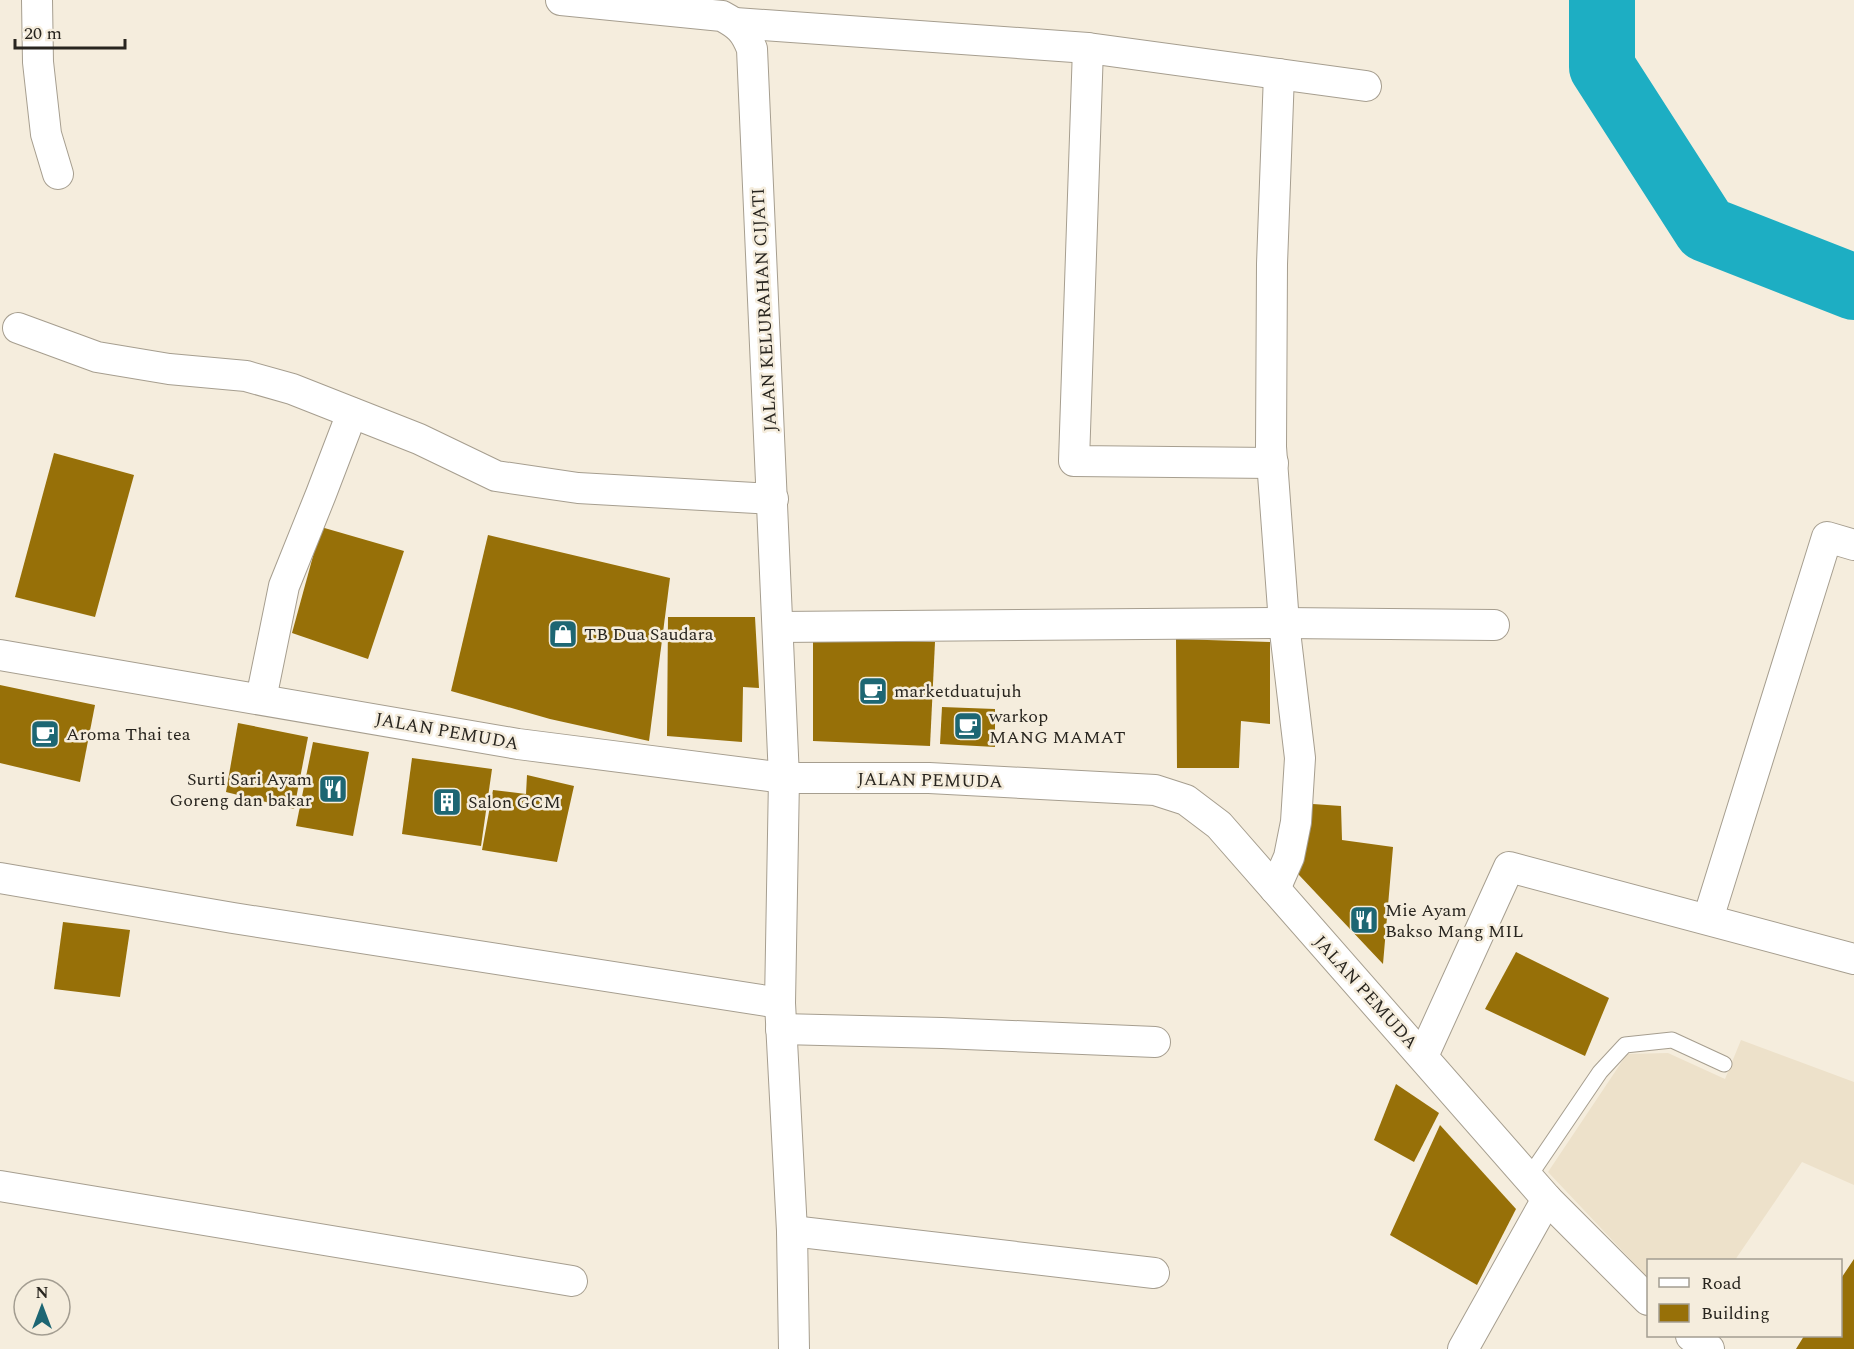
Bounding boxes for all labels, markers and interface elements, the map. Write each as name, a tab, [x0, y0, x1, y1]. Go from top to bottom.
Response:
scale bar	[15, 12, 124, 50]
text: 20 m	[24, 20, 62, 47]
street label: JALAN KELURAHAN CIJATI	[745, 187, 784, 433]
shop icon: TB Dua Saudara	[547, 618, 579, 650]
place label: TB Dua Saudara	[584, 621, 714, 648]
cafe icon: marketduatujuh	[857, 675, 889, 707]
place label: marketduatujuh	[894, 678, 1022, 705]
place label: warkop MANG MAMAT	[988, 703, 1126, 751]
street label: JALAN PEMUDA	[373, 706, 521, 757]
cafe icon: warkop MANG MAMAT	[952, 710, 984, 742]
cafe icon: Aroma Thai tea	[29, 718, 61, 750]
place label: Aroma Thai tea	[66, 721, 191, 748]
place label: Surti Sari Ayam Goreng dan bakar	[169, 766, 312, 814]
street label: JALAN PEMUDA	[857, 766, 1003, 795]
restaurant icon: Surti Sari Ayam Goreng dan bakar	[317, 773, 349, 805]
building icon: Salon GCM	[431, 786, 463, 818]
place label: Salon GCM	[468, 789, 561, 816]
place label: Mie Ayam Bakso Mang MIL	[1385, 897, 1524, 945]
restaurant icon: Mie Ayam Bakso Mang MIL	[1348, 904, 1380, 936]
street label: JALAN PEMUDA	[1307, 929, 1424, 1055]
legend	[1647, 1259, 1842, 1337]
text: Road	[1701, 1270, 1742, 1297]
north arrow	[12, 1277, 72, 1337]
text: N	[35, 1281, 49, 1305]
text: Building	[1701, 1300, 1770, 1327]

